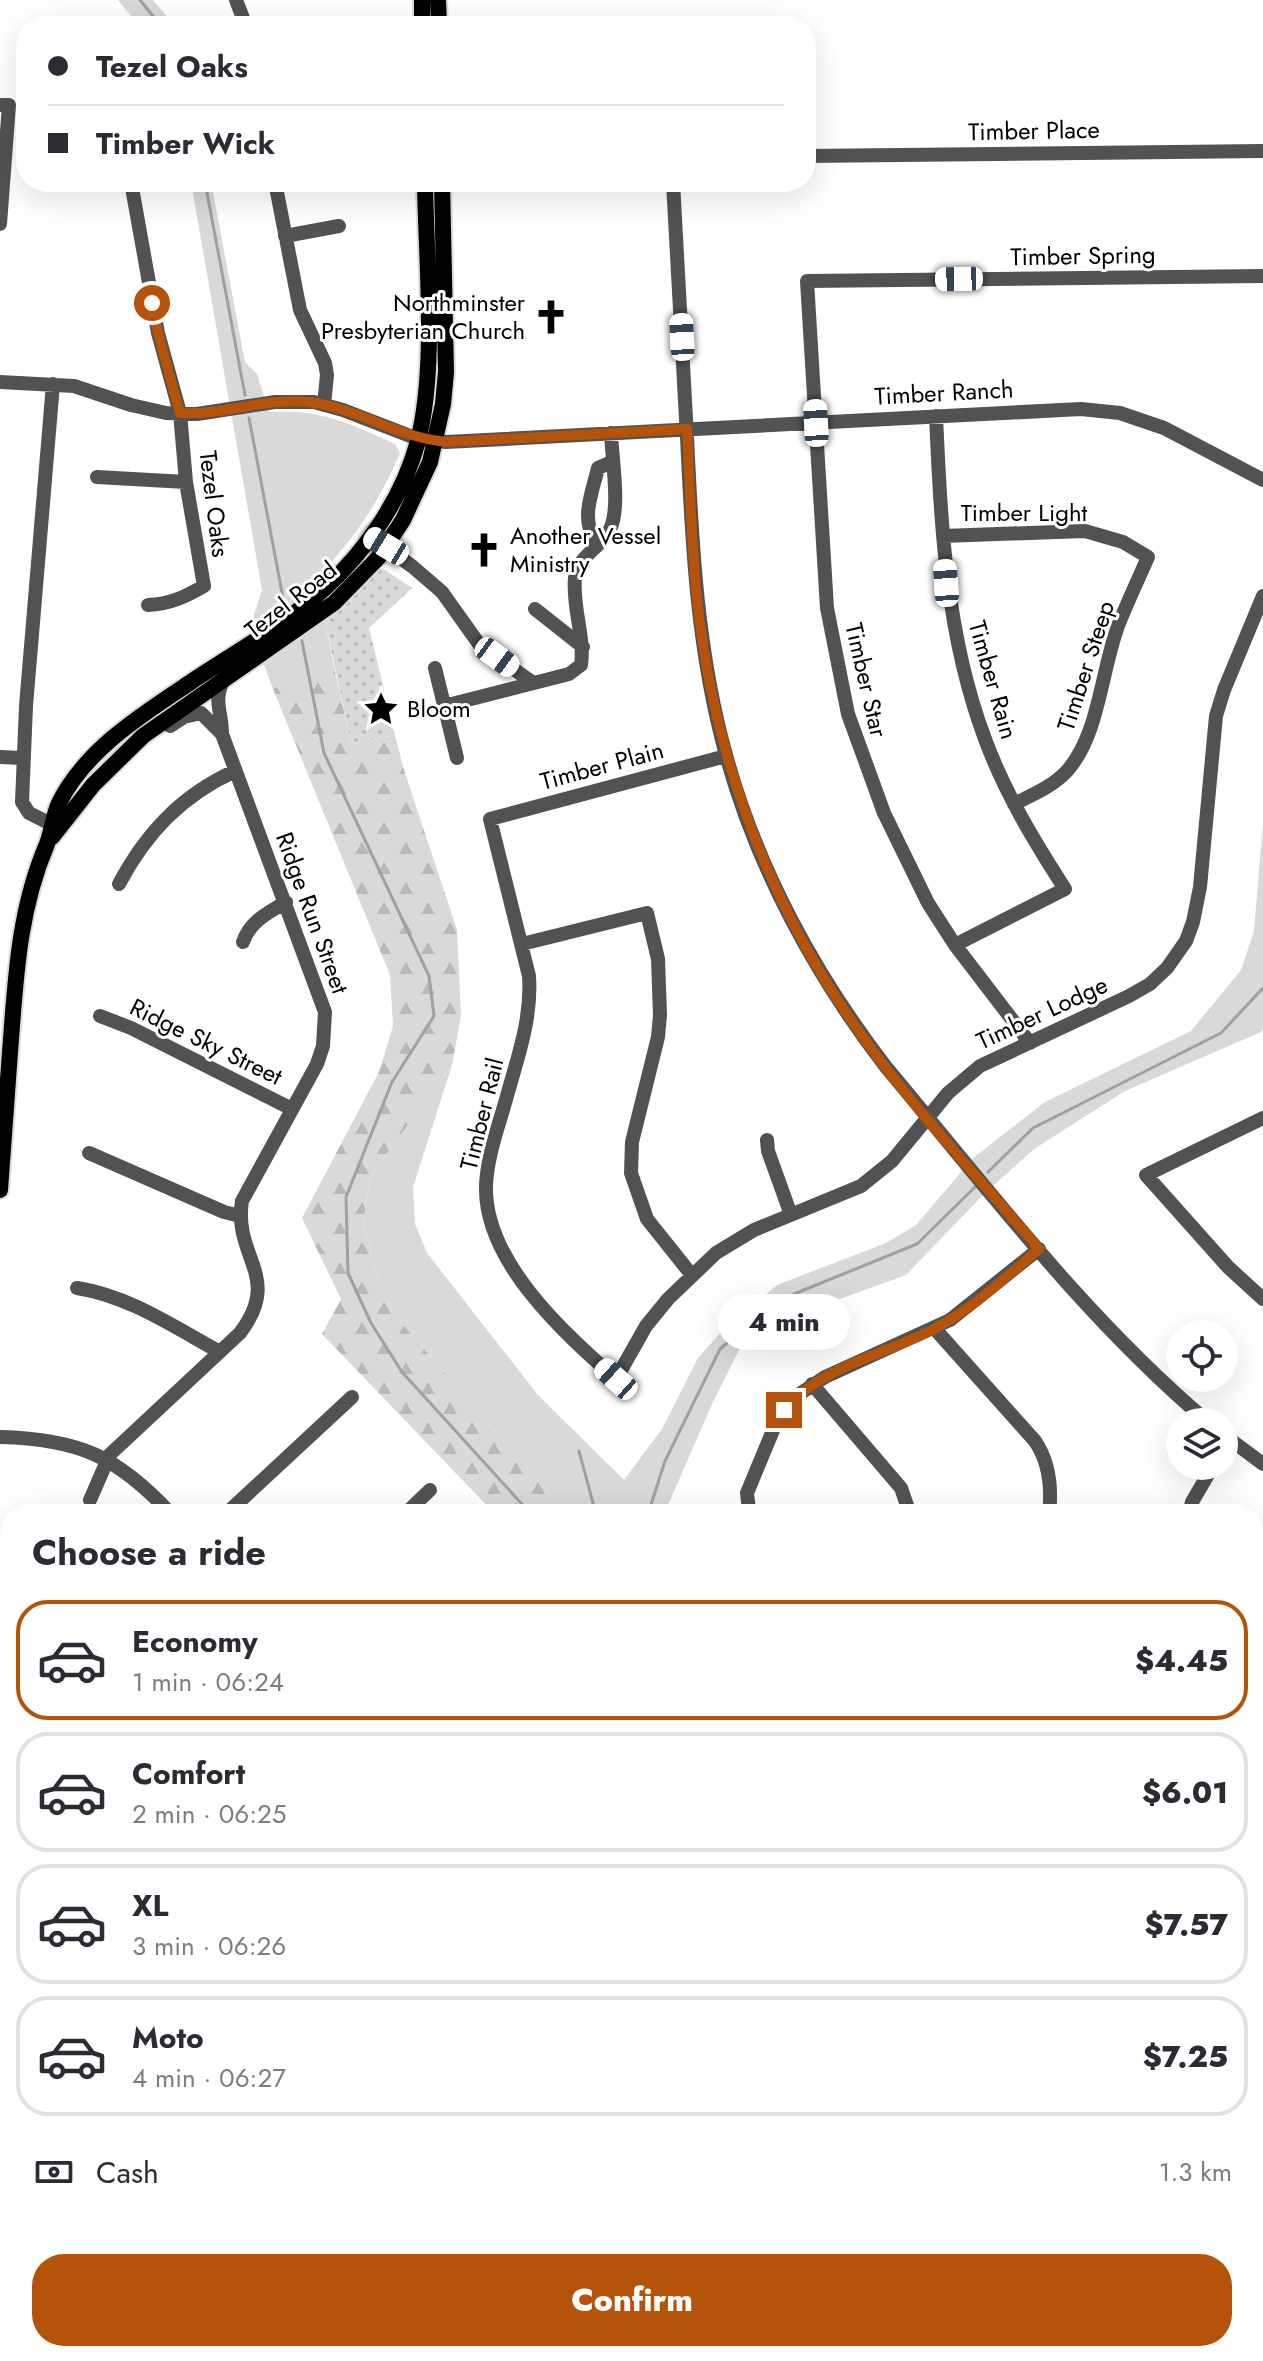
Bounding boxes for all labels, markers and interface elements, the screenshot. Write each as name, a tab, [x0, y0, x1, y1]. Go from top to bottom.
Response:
text: Tezel Oaks	[96, 45, 248, 88]
street label: Timber Place	[968, 112, 1100, 149]
text: Timber Wick	[96, 122, 275, 165]
street label: Timber Spring	[1010, 237, 1156, 274]
car	[935, 267, 983, 291]
route start	[134, 285, 170, 321]
place label: Northminster Presbyterian Church	[321, 285, 526, 348]
church icon: Northminster Presbyterian Church	[532, 298, 570, 336]
car	[669, 312, 695, 362]
street label: Timber Ranch	[874, 371, 1014, 414]
car	[803, 398, 829, 448]
street label: Tezel Oaks	[191, 449, 238, 559]
street label: Timber Light	[961, 495, 1088, 530]
place label: Another Vessel Ministry	[510, 518, 661, 581]
car	[359, 523, 413, 569]
church icon: Another Vessel Ministry	[465, 531, 503, 569]
street label: Tezel Road	[237, 552, 344, 647]
car	[932, 558, 960, 608]
street label: Timber Steep	[1048, 596, 1123, 735]
street label: Timber Rain	[960, 617, 1027, 743]
street label: Timber Star	[836, 619, 897, 741]
car	[471, 633, 523, 681]
place icon: Bloom	[362, 690, 400, 728]
place label: Bloom	[407, 691, 471, 726]
street label: Timber Plain	[536, 732, 668, 799]
street label: Ridge Run Street	[267, 827, 358, 999]
street label: Timber Lodge	[970, 967, 1113, 1058]
street label: Ridge Sky Street	[124, 990, 289, 1094]
street label: Timber Rail	[451, 1054, 512, 1174]
callout: 4 min	[718, 1294, 850, 1350]
text: 4 min	[748, 1303, 820, 1341]
map controls	[1166, 1320, 1238, 1480]
button: locate	[1166, 1320, 1238, 1392]
car	[590, 1354, 642, 1404]
route end	[766, 1392, 802, 1428]
button: layers	[1166, 1408, 1238, 1480]
text: Choose a ride	[32, 1526, 266, 1578]
text: Economy	[132, 1620, 258, 1663]
icon: car	[36, 1624, 108, 1696]
text: $4.45	[1135, 1639, 1228, 1682]
text: 1 min · 06:24	[132, 1663, 284, 1701]
text: Comfort	[132, 1752, 245, 1795]
icon: car	[36, 1756, 108, 1828]
text: $6.01	[1142, 1771, 1228, 1814]
text: 2 min · 06:25	[132, 1795, 287, 1833]
text: XL	[132, 1884, 168, 1927]
icon: car	[36, 1888, 108, 1960]
text: $7.57	[1144, 1903, 1228, 1946]
text: 3 min · 06:26	[132, 1927, 286, 1965]
text: Moto	[132, 2016, 204, 2059]
icon: car	[36, 2020, 108, 2092]
text: $7.25	[1143, 2035, 1228, 2078]
text: 4 min · 06:27	[132, 2059, 286, 2097]
icon: cash	[32, 2150, 76, 2194]
text: Cash	[96, 2151, 159, 2194]
text: 1.3 km	[1159, 2153, 1232, 2191]
button: Confirm	[32, 2254, 1232, 2346]

